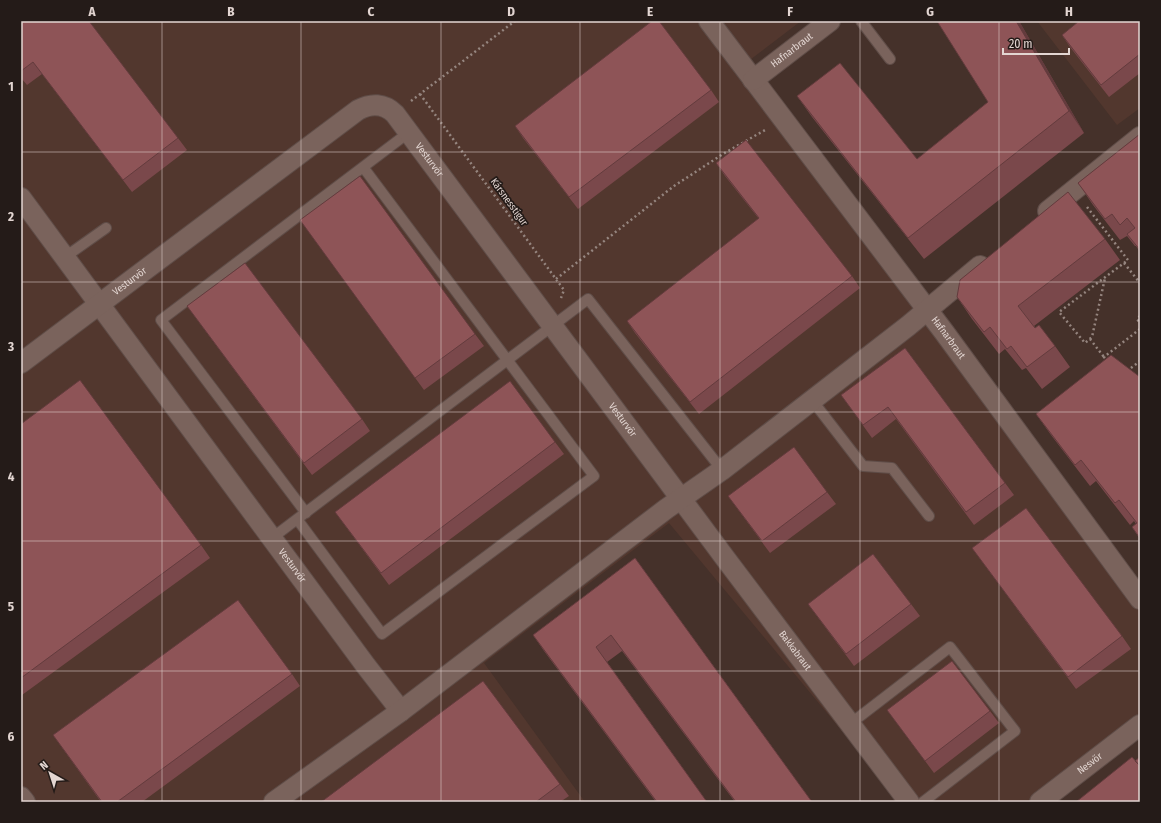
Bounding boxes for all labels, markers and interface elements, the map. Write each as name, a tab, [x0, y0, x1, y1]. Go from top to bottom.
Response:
text: A	[87, 4, 96, 19]
text: B	[227, 4, 235, 19]
text: C	[368, 4, 375, 19]
text: D	[507, 4, 515, 19]
text: E	[647, 4, 653, 19]
text: F	[787, 4, 793, 19]
text: G	[926, 4, 934, 19]
text: H	[1065, 4, 1073, 19]
street label: Hafnarbraut	[769, 30, 816, 70]
scale bar	[1003, 30, 1069, 56]
text: 20 m	[1009, 37, 1033, 51]
text: 1	[8, 79, 14, 94]
street label: Vesturvör	[413, 141, 446, 180]
street label: Kársnesstígur	[488, 175, 531, 228]
text: 2	[7, 209, 14, 224]
street label: Vesturvör	[110, 264, 149, 298]
street label: Hafnarbraut	[929, 314, 968, 362]
text: 3	[7, 339, 14, 354]
street label: Vesturvör	[606, 401, 639, 440]
text: 4	[8, 469, 15, 484]
street label: Vesturvör	[276, 546, 309, 586]
text: 5	[8, 599, 14, 614]
street label: Bakkabraut	[776, 629, 814, 673]
text: 6	[8, 729, 15, 744]
street label: Nesvör	[1075, 750, 1105, 777]
north arrow	[30, 753, 70, 793]
text: N	[37, 758, 51, 773]

